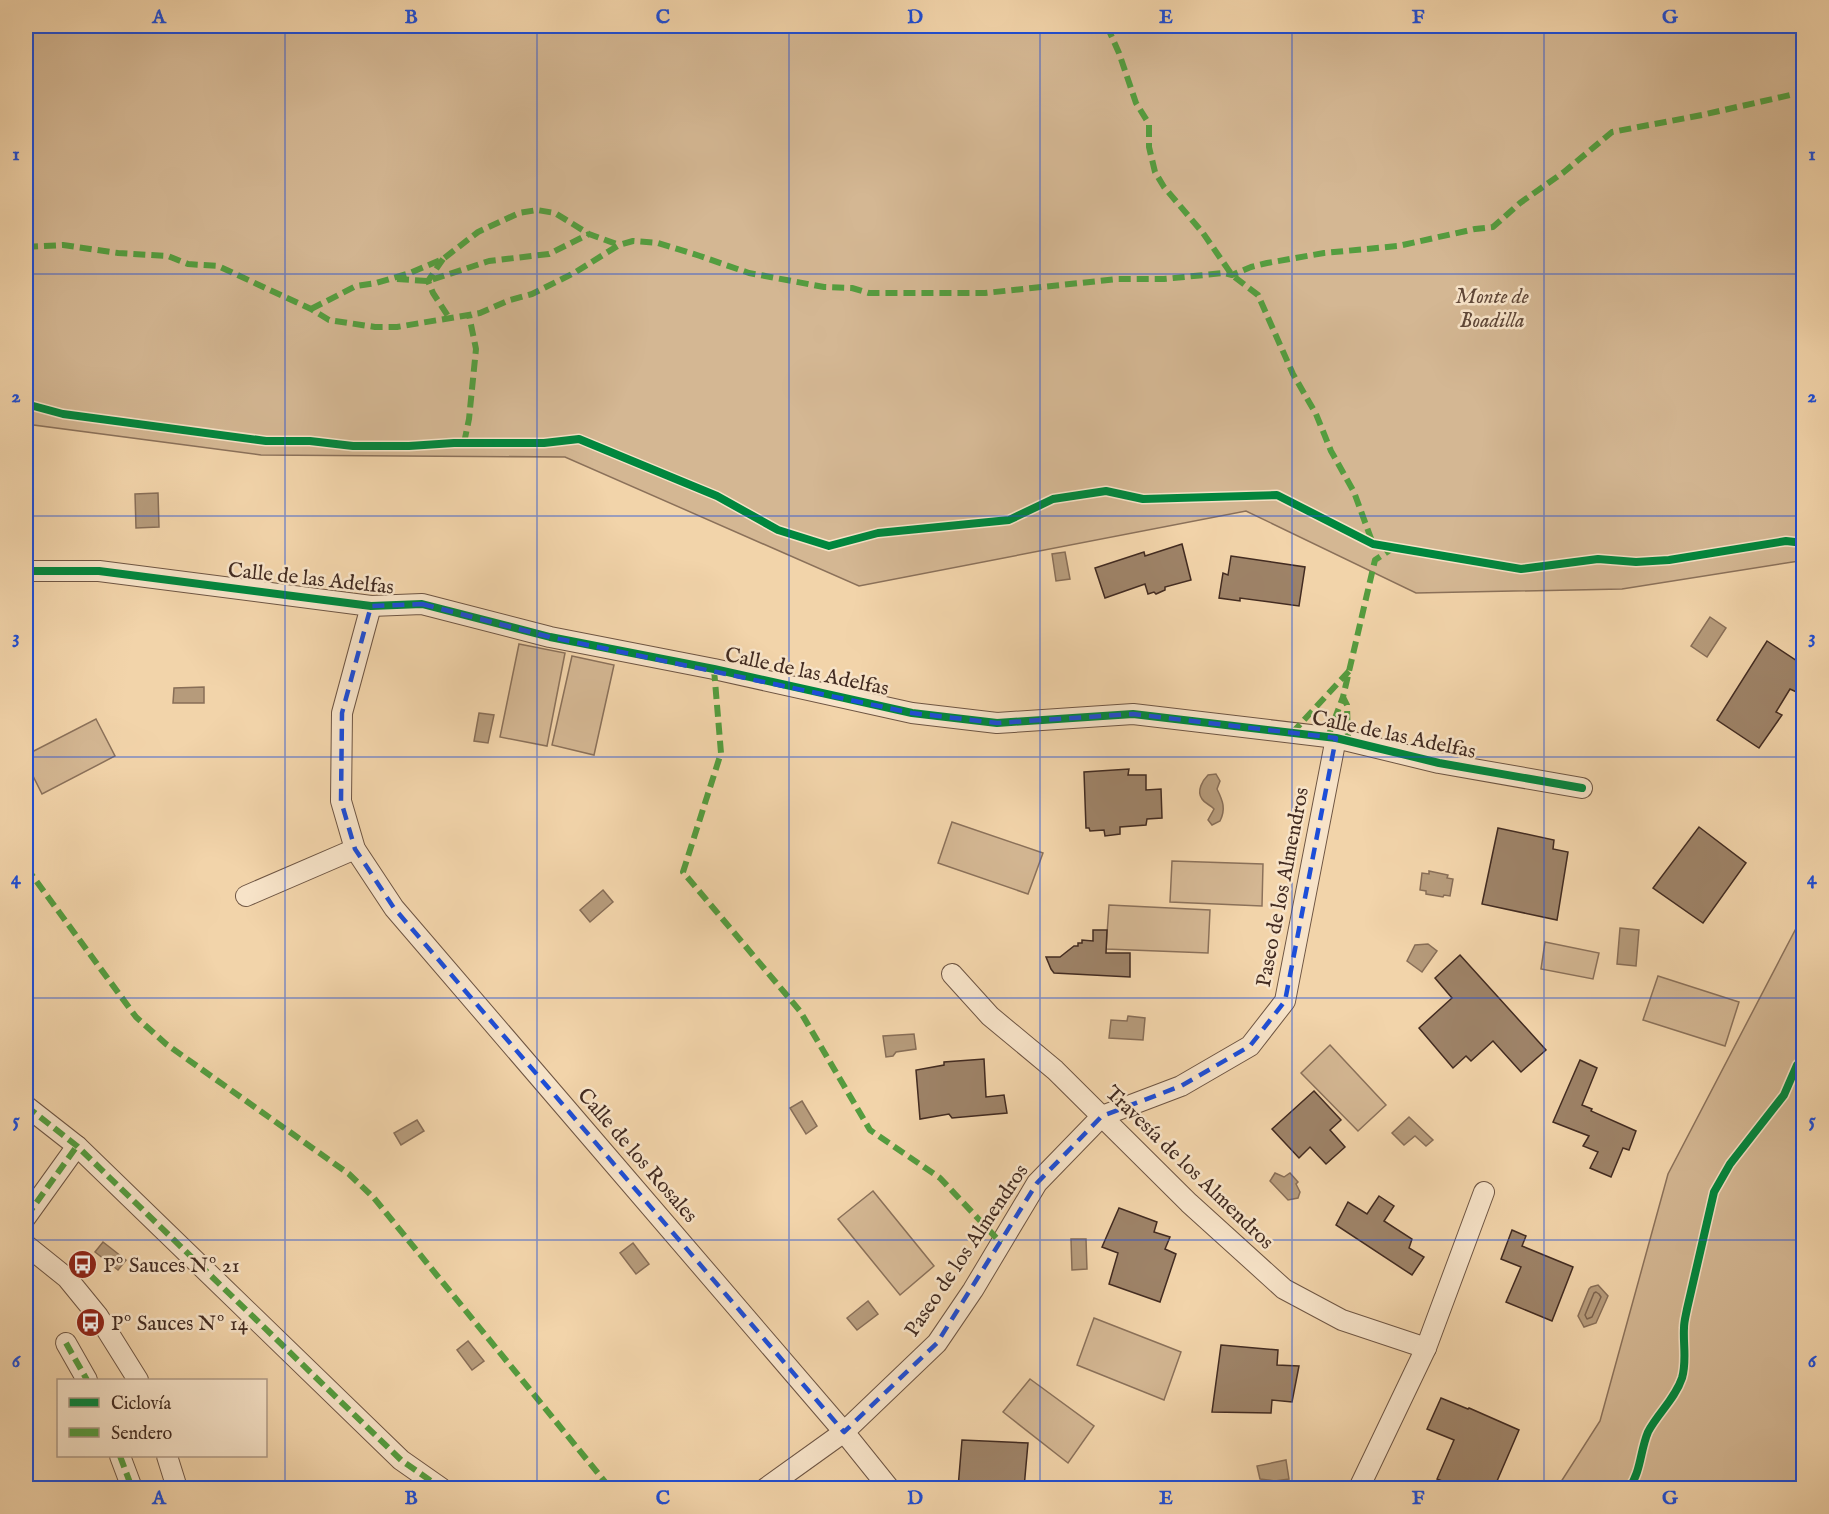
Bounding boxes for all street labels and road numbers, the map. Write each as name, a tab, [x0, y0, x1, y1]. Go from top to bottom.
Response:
street label: Calle de las Adelfas	[226, 557, 395, 602]
street label: Calle de las Adelfas	[722, 642, 891, 703]
street label: Calle de las Adelfas	[1309, 705, 1478, 766]
street label: Paseo de los Almendros	[1251, 785, 1316, 989]
street label: Travesía de los Almendros	[1099, 1080, 1279, 1256]
street label: Calle de los Rosales	[571, 1083, 703, 1229]
street label: Paseo de los Almendros	[899, 1159, 1035, 1342]

